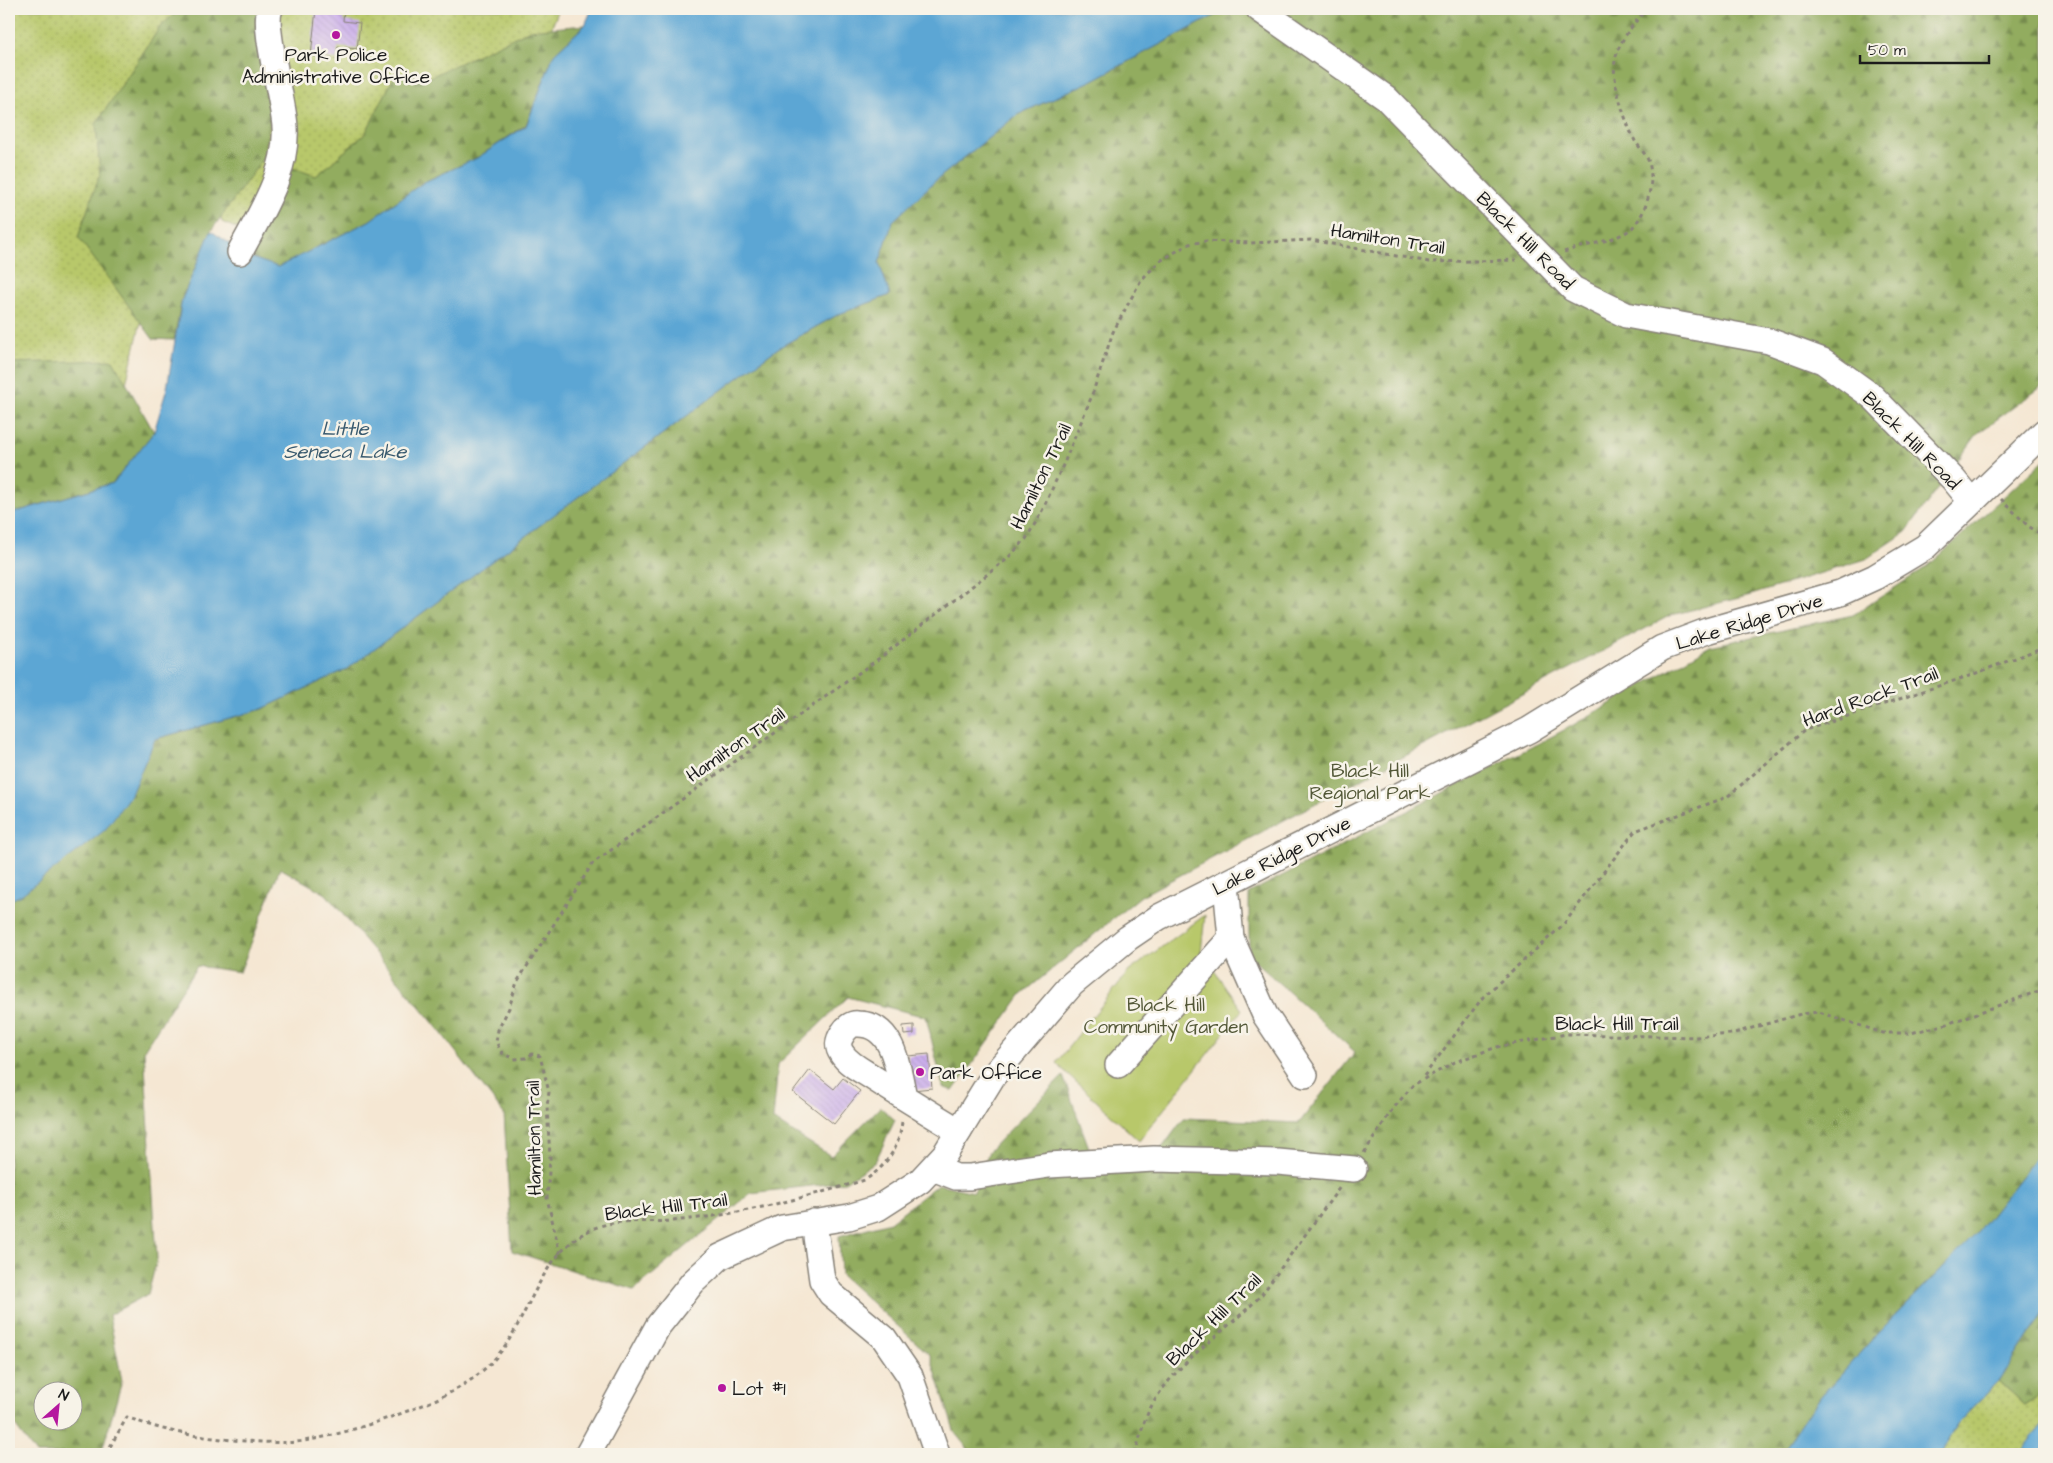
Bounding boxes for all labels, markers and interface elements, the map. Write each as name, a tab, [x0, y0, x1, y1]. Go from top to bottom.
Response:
marker: Park Police Administrative Office	[330, 29, 342, 41]
scale bar	[1860, 32, 1989, 64]
text: 50 m	[1868, 40, 1906, 61]
place label: Park Police Administrative Office	[242, 42, 430, 91]
street label: Black Hill Road	[1470, 186, 1580, 296]
street label: Hamilton Trail	[1329, 217, 1447, 262]
street label: Black Hill Road	[1856, 386, 1966, 496]
water label: Little Seneca Lake	[284, 415, 407, 466]
street label: Hamilton Trail	[1004, 419, 1079, 534]
street label: Lake Ridge Drive	[1673, 587, 1826, 659]
street label: Hard Rock Trail	[1799, 660, 1942, 734]
street label: Hamilton Trail	[681, 701, 791, 789]
park label: Black Hill Regional Park	[1310, 758, 1431, 808]
street label: Lake Ridge Drive	[1208, 810, 1356, 904]
park label: Black Hill Community Garden	[1084, 992, 1248, 1042]
street label: Black Hill Trail	[1555, 1011, 1679, 1038]
place label: Park Office	[930, 1060, 1042, 1087]
marker: Park Office	[914, 1066, 926, 1078]
street label: Hamilton Trail	[520, 1080, 549, 1196]
street label: Black Hill Trail	[603, 1187, 729, 1228]
street label: Black Hill Trail	[1160, 1268, 1268, 1373]
place label: Lot #1	[732, 1376, 786, 1403]
north arrow	[32, 1380, 82, 1430]
marker: Lot #1	[716, 1382, 728, 1394]
text: N	[55, 1384, 72, 1406]

